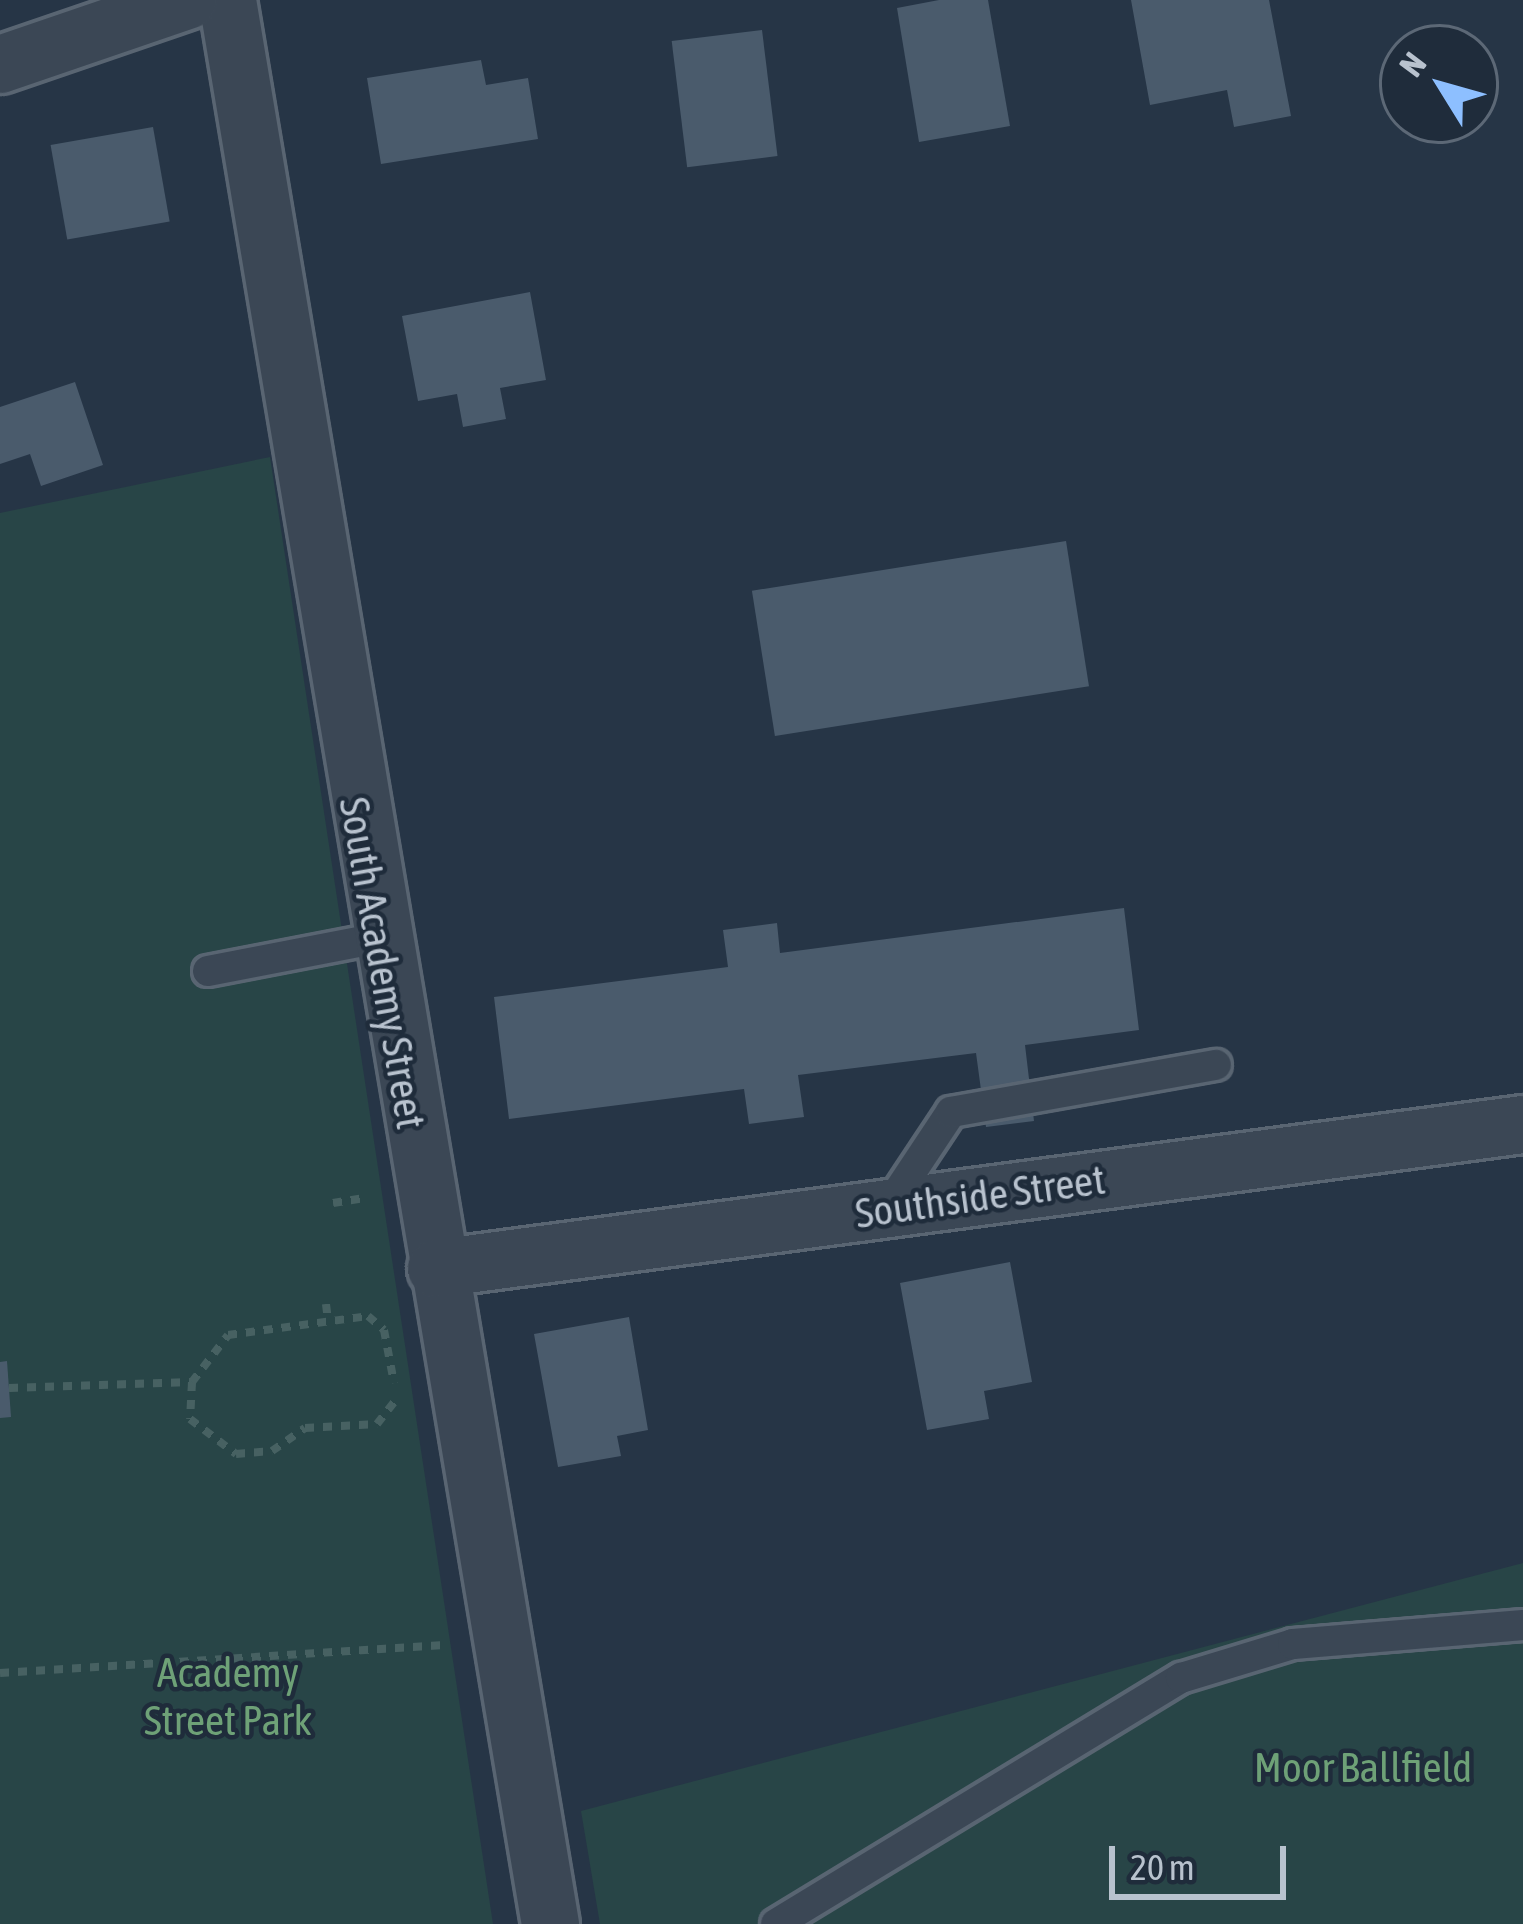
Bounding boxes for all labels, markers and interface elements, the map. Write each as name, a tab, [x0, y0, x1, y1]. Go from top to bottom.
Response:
north arrow	[1379, 24, 1499, 144]
text: N	[1392, 45, 1434, 83]
street label: South Academy Street	[329, 793, 437, 1133]
street label: Southside Street	[852, 1154, 1108, 1238]
park label: Academy Street Park	[144, 1647, 312, 1746]
park label: Moor Ballfield	[1254, 1742, 1472, 1792]
scale bar	[1115, 1822, 1292, 1896]
text: 20 m	[1130, 1846, 1195, 1888]

